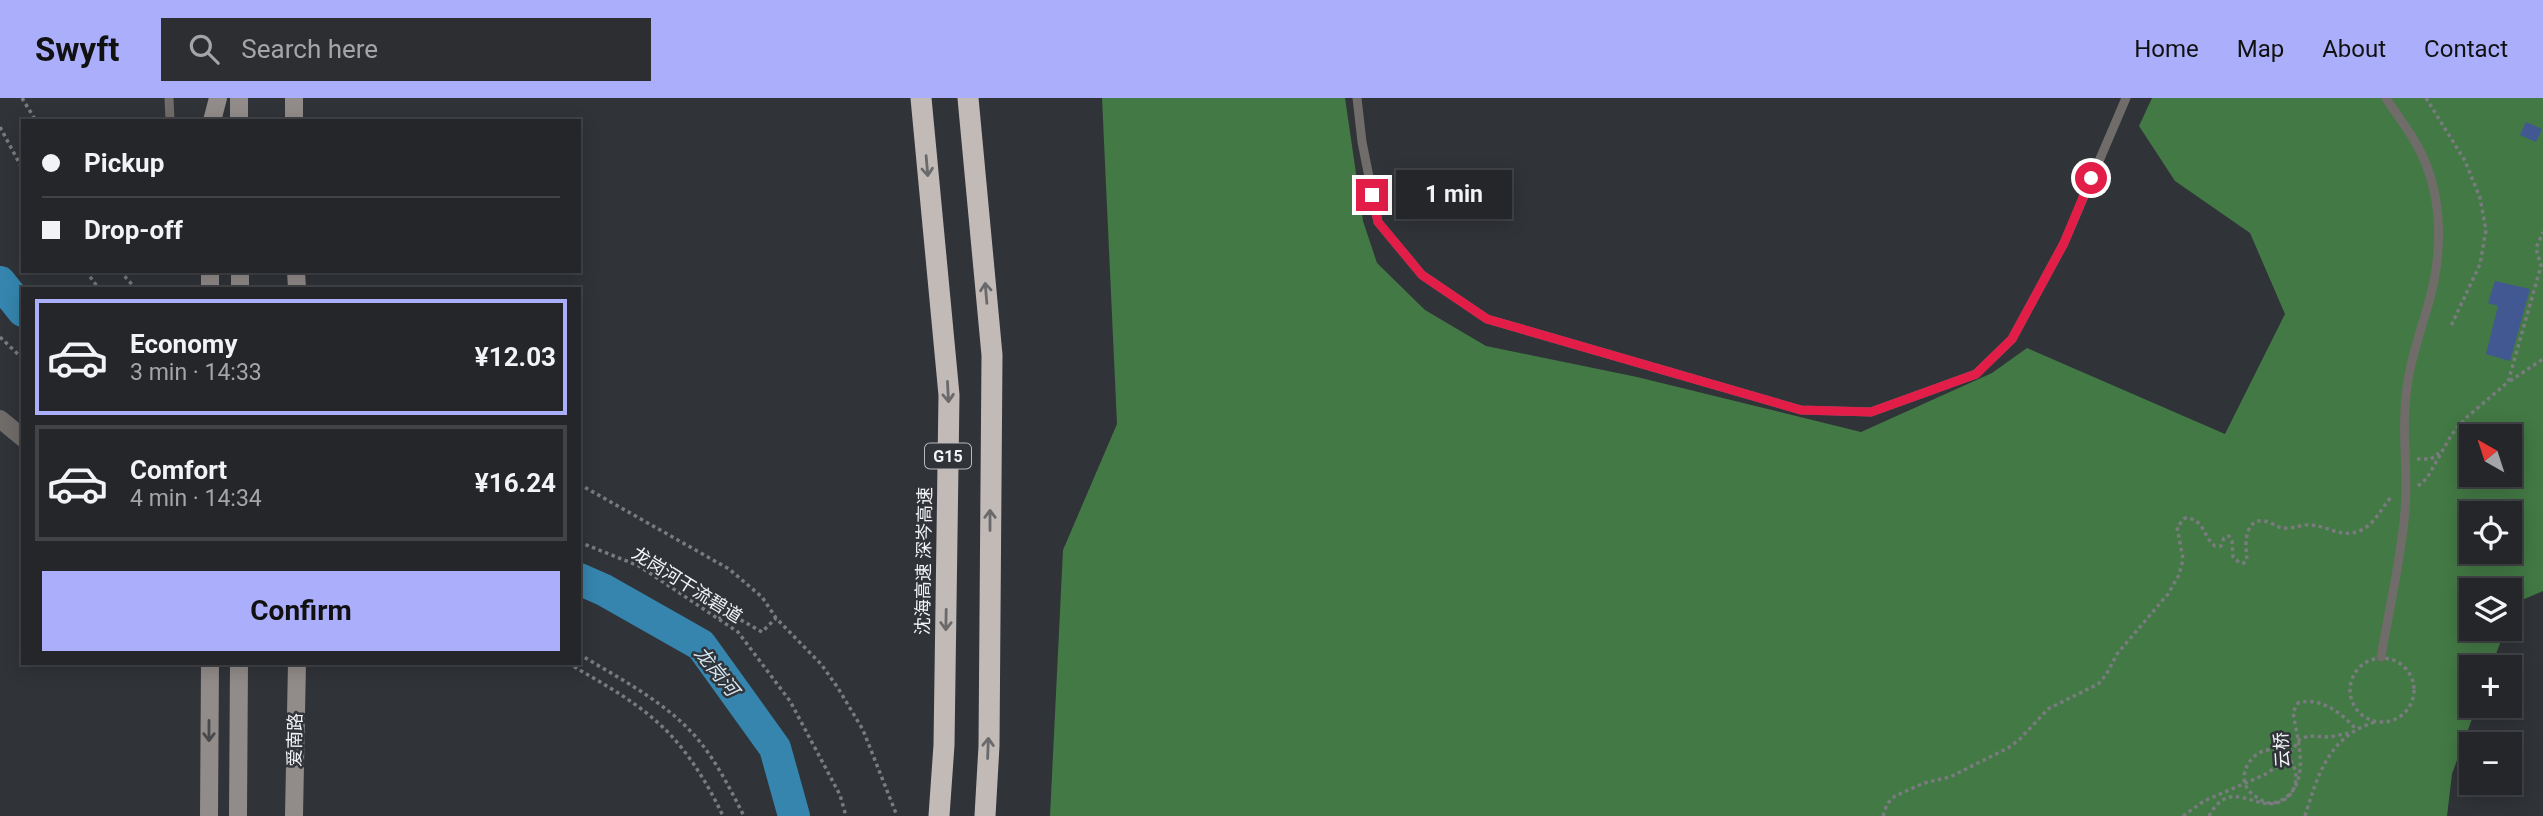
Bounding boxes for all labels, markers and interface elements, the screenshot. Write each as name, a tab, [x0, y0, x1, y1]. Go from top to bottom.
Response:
search box	[161, 18, 651, 81]
text: Swyft	[35, 30, 119, 69]
icon: search	[185, 30, 223, 68]
text: Search here	[241, 34, 378, 64]
text: Home	[2134, 35, 2199, 63]
text: Map	[2237, 35, 2284, 63]
text: About	[2322, 35, 2386, 63]
text: Contact	[2424, 35, 2508, 63]
text: Pickup	[84, 148, 164, 178]
one-way arrow	[921, 154, 934, 177]
route start	[2075, 162, 2107, 194]
callout: 1 min	[1396, 170, 1512, 220]
route end	[1356, 179, 1388, 211]
text: 1 min	[1425, 181, 1483, 208]
text: Drop-off	[84, 215, 183, 245]
one-way arrow	[979, 282, 992, 305]
icon: car	[46, 326, 109, 389]
text: Economy	[130, 329, 237, 359]
text: ¥12.03	[475, 342, 556, 372]
text: 3 min · 14:33	[130, 359, 262, 386]
one-way arrow	[942, 381, 955, 404]
north arrow	[2459, 424, 2522, 486]
map controls	[2459, 424, 2522, 795]
road number: G15	[925, 444, 971, 468]
icon: car	[46, 452, 109, 515]
text: Comfort	[130, 455, 227, 485]
text: ¥16.24	[475, 468, 556, 498]
text: 4 min · 14:34	[130, 485, 262, 512]
street label: 沈海高速 深岑高速	[912, 487, 935, 635]
button: locate	[2459, 501, 2522, 564]
one-way arrow	[984, 509, 997, 532]
street label: 龙岗河干流碧道	[628, 542, 746, 627]
button: Confirm	[42, 571, 560, 651]
button: layers	[2459, 578, 2522, 641]
one-way arrow	[939, 608, 953, 631]
water label: 龙岗河	[690, 642, 746, 704]
button: +	[2459, 655, 2522, 718]
street label: 爱南路	[284, 713, 305, 767]
one-way arrow	[203, 720, 216, 743]
street label: 云桥	[2270, 732, 2293, 769]
button: −	[2459, 732, 2522, 795]
one-way arrow	[982, 737, 995, 760]

